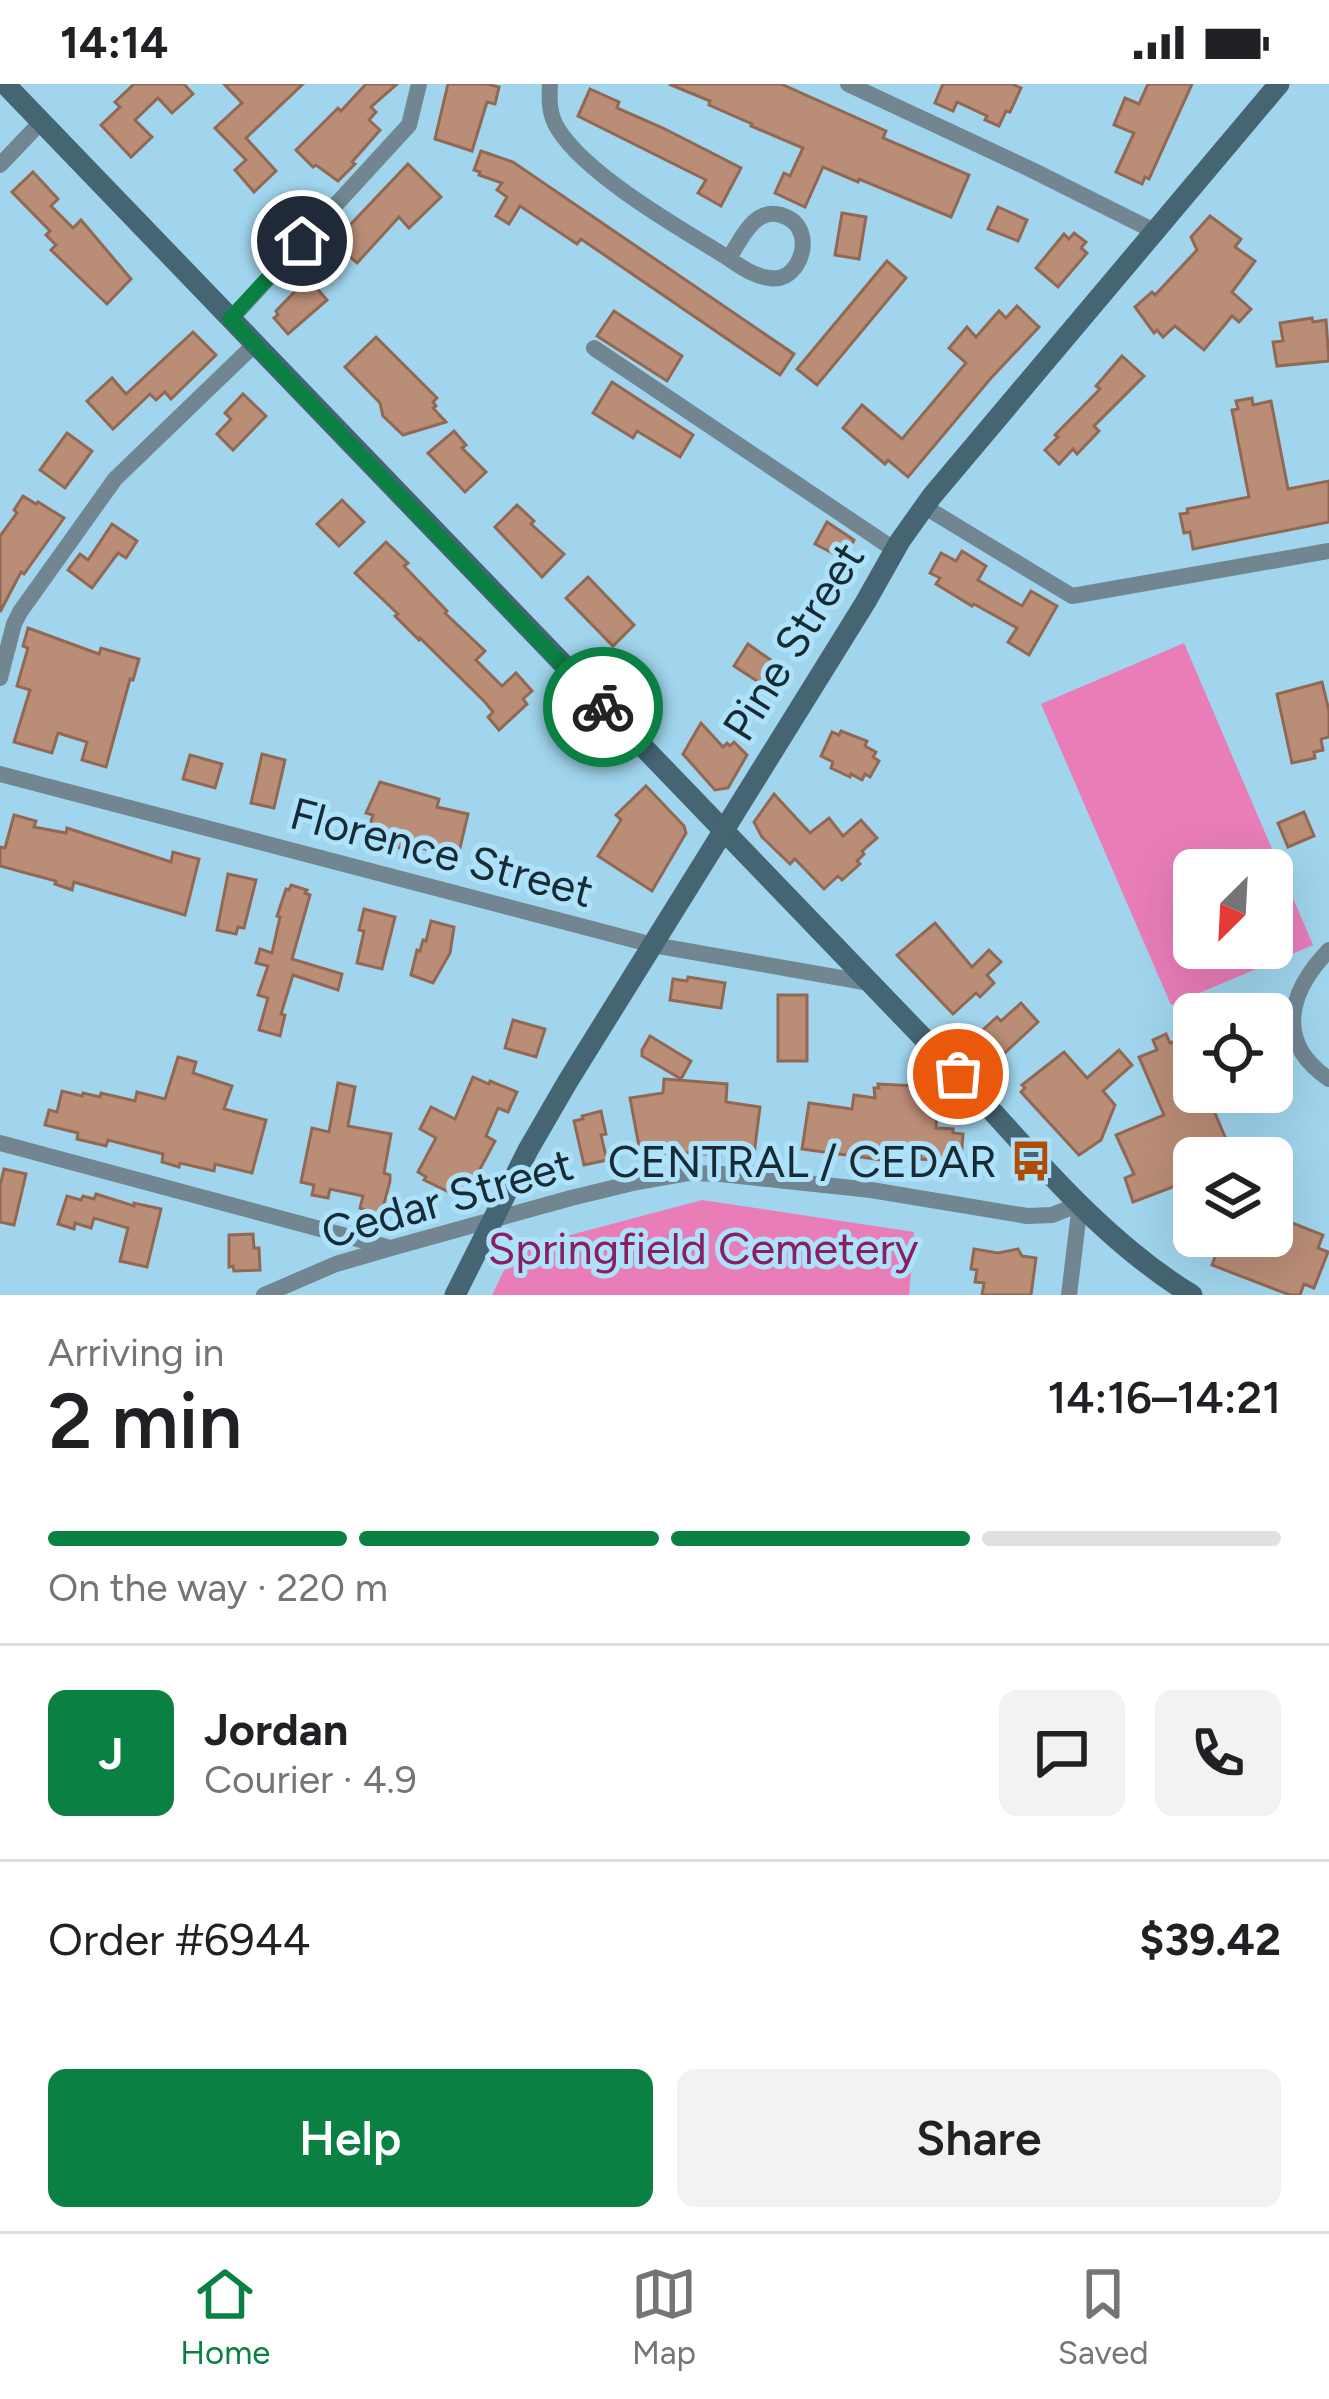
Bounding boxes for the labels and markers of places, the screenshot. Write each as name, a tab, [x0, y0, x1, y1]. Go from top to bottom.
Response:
pin	[251, 190, 353, 292]
pin	[907, 1023, 1009, 1125]
place label: CENTRAL / CEDAR	[608, 1134, 997, 1188]
bus stop icon: CENTRAL / CEDAR	[1008, 1138, 1054, 1184]

